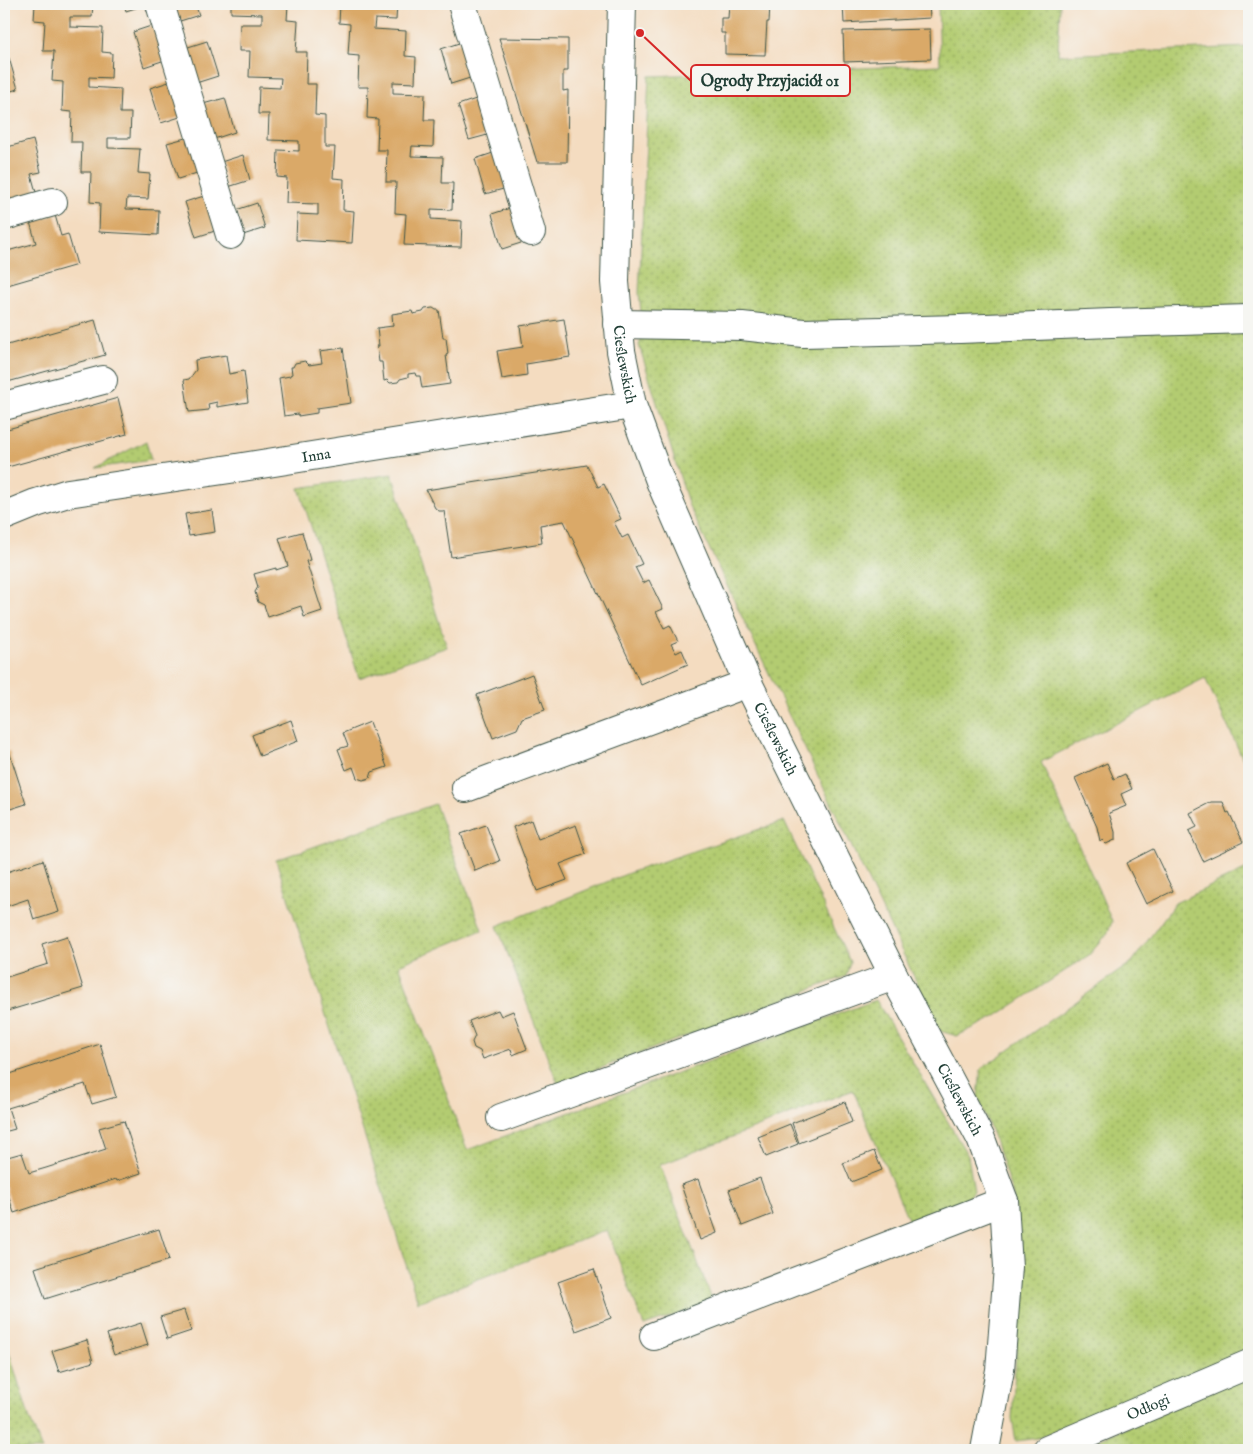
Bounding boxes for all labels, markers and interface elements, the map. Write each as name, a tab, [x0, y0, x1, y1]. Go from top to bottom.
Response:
callout: Ogrody Przyjaciół 01	[691, 65, 850, 96]
text: Ogrody Przyjaciół 01	[701, 72, 839, 92]
street label: Cieślewskich	[609, 324, 641, 405]
street label: Inna	[300, 444, 332, 467]
street label: Cieślewskich	[750, 699, 802, 778]
street label: Cieślewskich	[933, 1060, 987, 1139]
street label: Odłogi	[1124, 1389, 1173, 1424]

